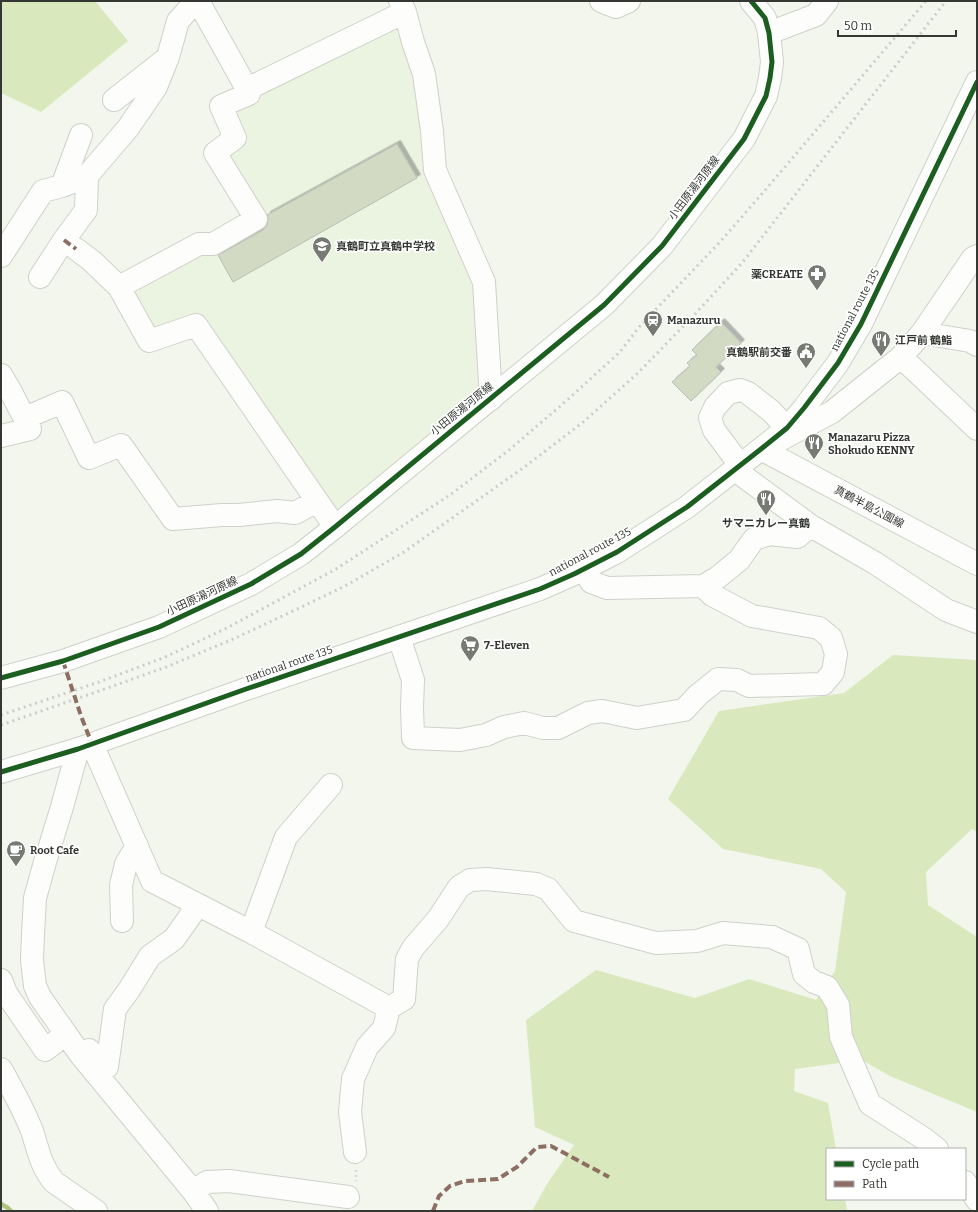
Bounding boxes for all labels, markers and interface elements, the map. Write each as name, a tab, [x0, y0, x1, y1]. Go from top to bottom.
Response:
scale bar	[838, 12, 956, 38]
text: 50 m	[844, 19, 873, 33]
street label: 小田原湯河原線	[666, 153, 722, 223]
school or university icon: 真鶴町立真鶴中学校	[311, 235, 333, 263]
place label: 真鶴町立真鶴中学校	[336, 240, 435, 253]
pharmacy icon: 薬CREATE	[806, 263, 828, 291]
street label: national route 135	[828, 267, 882, 353]
place label: 薬CREATE	[751, 268, 803, 281]
station icon: Manazuru	[642, 309, 664, 337]
place label: Manazuru	[667, 314, 721, 327]
restaurant icon: 江戸前 鶴鮨	[870, 329, 892, 357]
place label: 江戸前 鶴鮨	[895, 334, 952, 347]
public building icon: 真鶴駅前交番	[795, 341, 817, 369]
place label: 真鶴駅前交番	[726, 346, 792, 359]
street label: 小田原湯河原線	[428, 380, 496, 438]
place label: Manazaru Pizza Shokudo KENNY	[828, 431, 915, 457]
restaurant icon: Manazaru Pizza Shokudo KENNY	[803, 432, 825, 460]
street label: 真鶴半島公園線	[832, 483, 906, 531]
restaurant icon: サマニカレー真鶴	[755, 488, 777, 516]
place label: サマニカレー真鶴	[722, 517, 810, 530]
street label: national route 135	[547, 525, 633, 579]
street label: 小田原湯河原線	[164, 574, 240, 618]
supermarket icon: 7-Eleven	[459, 634, 481, 662]
place label: 7-Eleven	[484, 639, 529, 652]
street label: national route 135	[244, 643, 334, 685]
cafe icon: Root Cafe	[5, 839, 27, 867]
place label: Root Cafe	[30, 844, 79, 857]
legend	[826, 1148, 966, 1200]
text: Cycle path	[862, 1157, 920, 1171]
text: Path	[862, 1177, 888, 1191]

